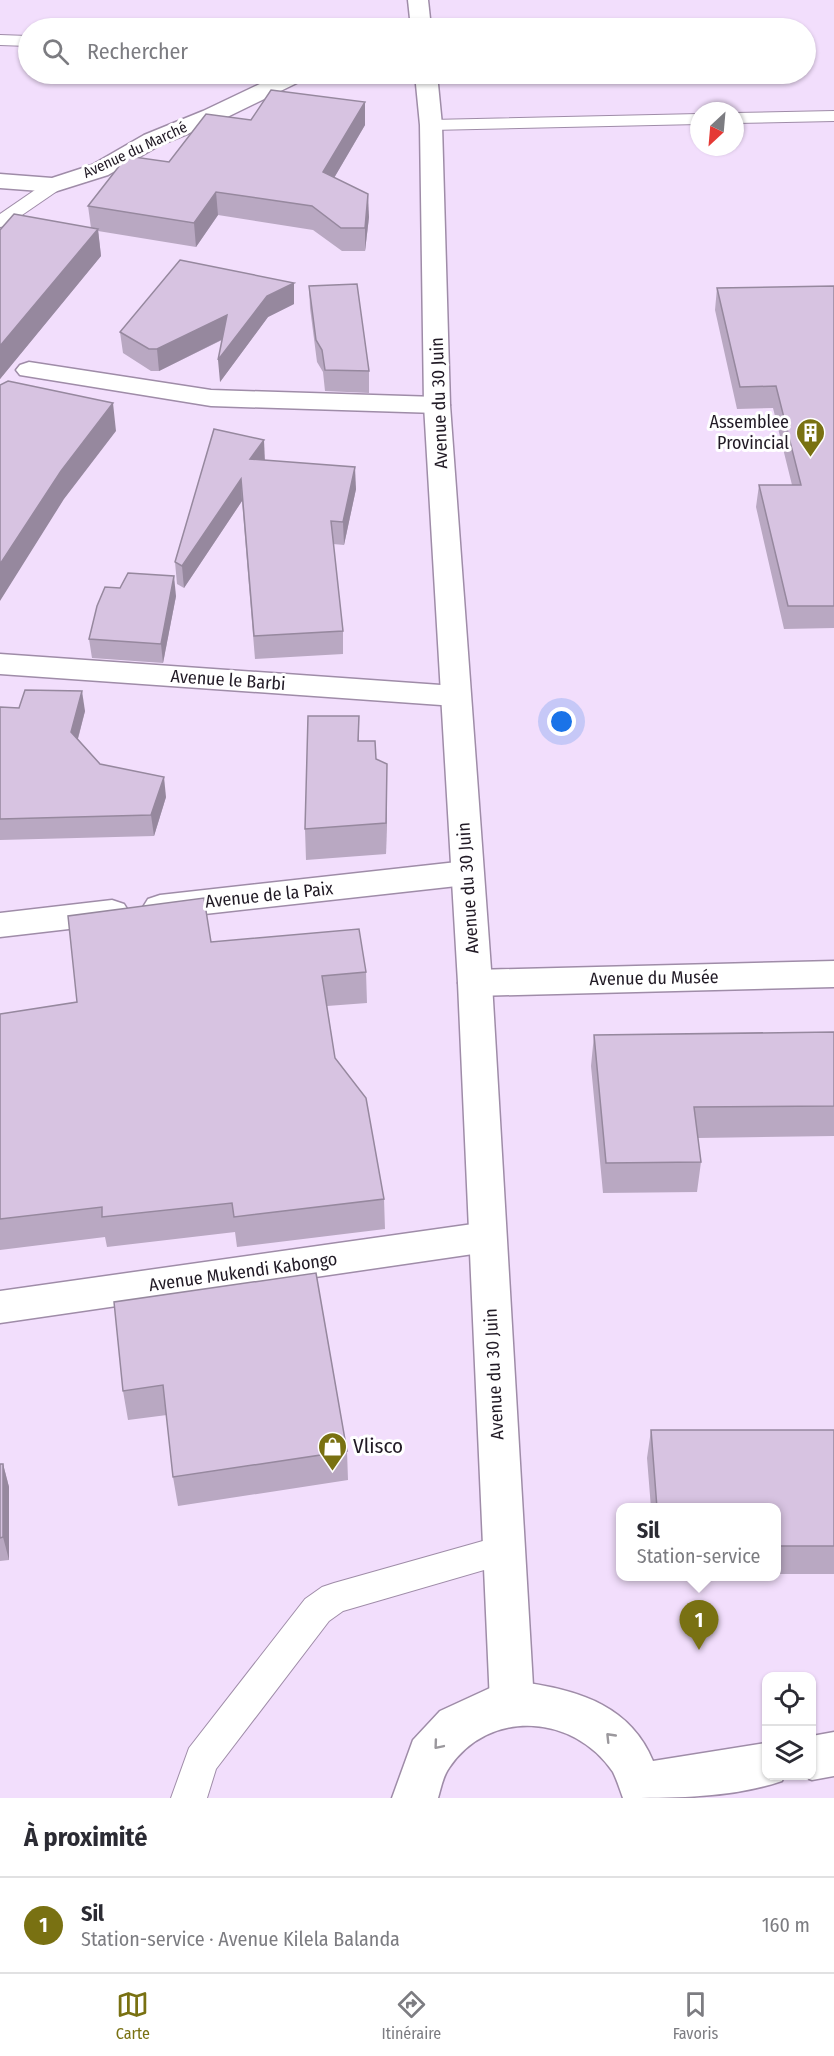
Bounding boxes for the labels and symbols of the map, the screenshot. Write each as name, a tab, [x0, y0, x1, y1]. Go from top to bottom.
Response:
north arrow	[690, 102, 744, 156]
street label: Avenue du Marché	[80, 118, 190, 182]
street label: Avenue du 30 Juin	[426, 337, 452, 469]
place label: Assemblee Provincial	[710, 411, 789, 454]
building icon: Assemblee Provincial	[794, 416, 826, 458]
street label: Avenue le Barbi	[170, 665, 286, 695]
your location	[547, 707, 576, 736]
street label: Avenue du 30 Juin	[452, 822, 484, 954]
street label: Avenue de la Paix	[204, 877, 334, 913]
street label: Avenue du Musée	[589, 966, 719, 990]
street label: Avenue Mukendi Kabongo	[147, 1248, 339, 1296]
street label: Avenue du 30 Juin	[480, 1308, 508, 1440]
shop icon: Vlisco	[316, 1430, 348, 1472]
place label: Vlisco	[353, 1433, 403, 1459]
pin: 1	[680, 1600, 718, 1650]
one-way arrow	[606, 1733, 617, 1743]
one-way arrow	[434, 1738, 445, 1749]

